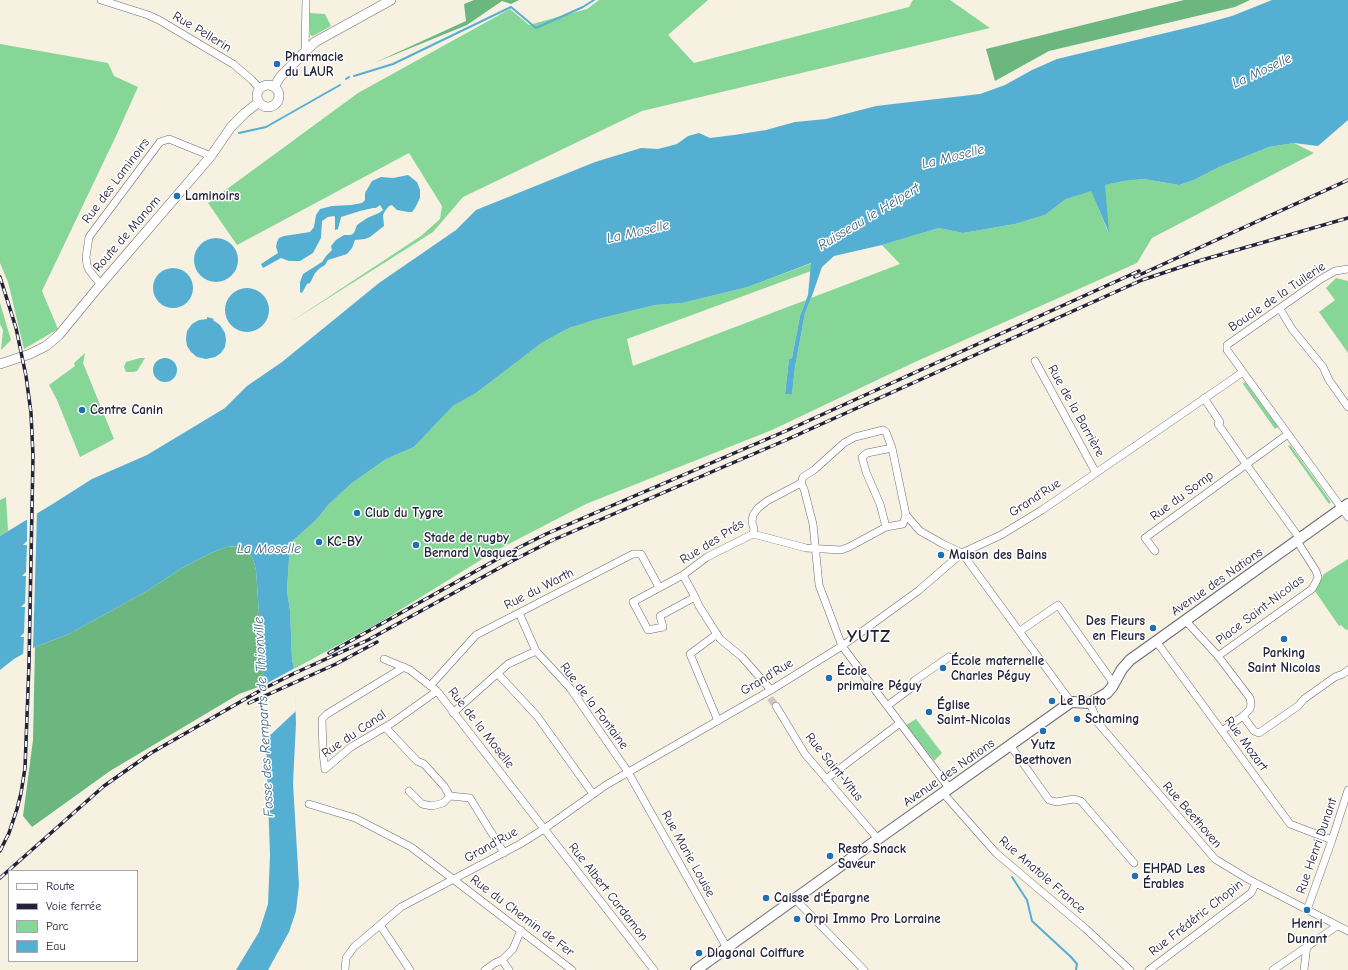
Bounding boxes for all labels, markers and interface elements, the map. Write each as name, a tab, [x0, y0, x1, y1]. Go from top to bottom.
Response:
street label: Rue Pellerin	[170, 8, 234, 56]
place label: Pharmacie du LAUR	[285, 49, 343, 80]
water label: La Moselle	[1229, 50, 1295, 92]
marker: Pharmacie du LAUR	[272, 59, 282, 69]
street label: Rue des Laminoirs	[79, 135, 153, 227]
water label: La Moselle	[920, 141, 986, 173]
water label: Ruisseau le Helpert	[815, 180, 923, 254]
place label: Laminoirs	[185, 188, 239, 204]
marker: Laminoirs	[172, 191, 182, 201]
street label: Route de Manom	[90, 193, 164, 275]
water label: La Moselle	[605, 217, 671, 247]
street label: Boucle de la Tuilerie	[1226, 259, 1328, 335]
street label: Rue de la Barrière	[1044, 362, 1108, 460]
place label: Centre Canin	[90, 402, 163, 418]
marker: Centre Canin	[77, 405, 87, 415]
street label: Rue du Somp	[1147, 468, 1217, 524]
street label: Grand'Rue	[1006, 476, 1064, 520]
place label: Club du Tygre	[365, 505, 443, 521]
marker: Club du Tygre	[352, 508, 362, 518]
street label: Rue des Prés	[677, 516, 747, 568]
place label: Stade de rugby Bernard Vasquez	[424, 530, 517, 561]
place label: KC-BY	[327, 534, 362, 550]
marker: KC-BY	[314, 537, 324, 547]
marker: Stade de rugby Bernard Vasquez	[411, 540, 421, 550]
water label: La Moselle	[237, 541, 301, 557]
street label: Avenue des Nations	[1168, 544, 1266, 620]
place label: Maison des Bains	[949, 547, 1047, 563]
marker: Maison des Bains	[936, 550, 946, 560]
street label: Rue du Warth	[502, 565, 576, 613]
street label: Place Saint-Nicolas	[1213, 572, 1307, 648]
place label: Des Fleurs en Fleurs	[1086, 613, 1145, 644]
water label: Fosse des Remparts de Thionville	[250, 617, 278, 817]
marker: Des Fleurs en Fleurs	[1148, 623, 1158, 633]
district label: YUTZ	[847, 627, 891, 647]
marker: Parking Saint Nicolas	[1279, 634, 1289, 644]
place label: Parking Saint Nicolas	[1248, 645, 1320, 676]
place label: École maternelle Charles Péguy	[951, 653, 1044, 684]
street label: Grand'Rue	[738, 655, 796, 699]
street label: Rue de la Fontaine	[556, 660, 632, 752]
place label: École primaire Péguy	[837, 663, 922, 694]
marker: École maternelle Charles Péguy	[938, 663, 948, 673]
marker: École primaire Péguy	[824, 673, 834, 683]
street label: Rue de la Moselle	[444, 684, 518, 772]
place label: Le Balto	[1060, 693, 1106, 709]
marker: Le Balto	[1047, 696, 1057, 706]
place label: Église Saint-Nicolas	[937, 697, 1010, 728]
street label: Rue du Canal	[319, 707, 389, 761]
marker: Église Saint-Nicolas	[924, 707, 934, 717]
place label: Schaming	[1085, 711, 1139, 727]
marker: Schaming	[1072, 714, 1082, 724]
street label: Rue Mozart	[1221, 714, 1271, 774]
marker: Yutz Beethoven	[1038, 726, 1048, 736]
street label: Rue Saint-Vitus	[802, 730, 866, 804]
street label: Avenue des Nations	[900, 735, 998, 811]
place label: Yutz Beethoven	[1014, 737, 1072, 768]
street label: Rue Beethoven	[1159, 779, 1225, 851]
street label: Rue Henri Dunant	[1293, 796, 1341, 896]
street label: Rue Marie Louise	[658, 808, 718, 900]
street label: Grand'Rue	[462, 824, 520, 866]
street label: Rue Anatole France	[995, 833, 1089, 917]
street label: Rue Albert Cardamon	[565, 840, 651, 944]
place label: Resto Snack Saveur	[838, 841, 906, 872]
marker: Resto Snack Saveur	[825, 851, 835, 861]
place label: EHPAD Les Érables	[1143, 861, 1205, 892]
legend	[8, 870, 138, 962]
marker: EHPAD Les Érables	[1130, 871, 1140, 881]
street label: Rue du Chemin de Fer	[467, 872, 577, 960]
street label: Rue Frédéric Chopin	[1146, 876, 1246, 960]
text: Route	[46, 879, 75, 893]
place label: Caisse d'Épargne	[774, 890, 870, 906]
marker: Caisse d'Épargne	[761, 893, 771, 903]
text: Voie ferrée	[46, 899, 101, 913]
marker: Henri Dunant	[1302, 905, 1312, 915]
place label: Orpi Immo Pro Lorraine	[805, 911, 941, 927]
marker: Orpi Immo Pro Lorraine	[792, 914, 802, 924]
place label: Henri Dunant	[1287, 916, 1327, 947]
text: Parc	[46, 919, 69, 933]
text: Eau	[46, 939, 66, 953]
place label: Diagonal Coiffure	[707, 945, 804, 961]
marker: Diagonal Coiffure	[694, 948, 704, 958]

